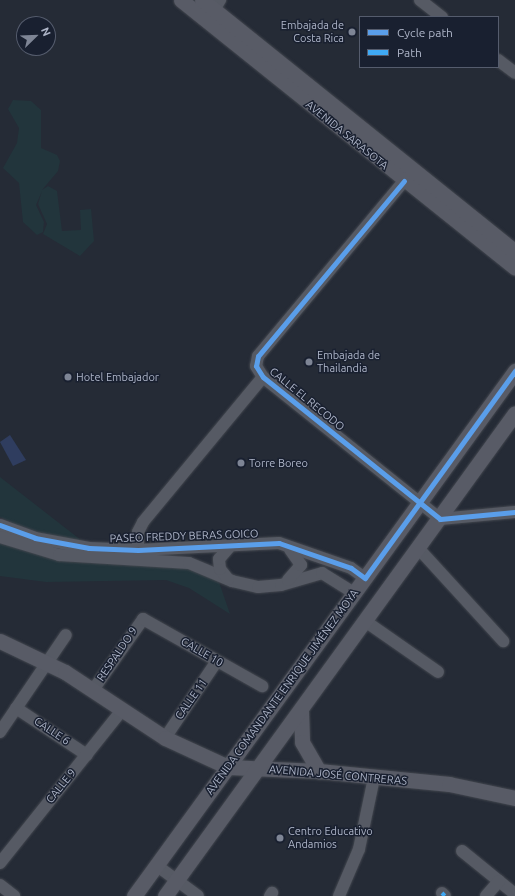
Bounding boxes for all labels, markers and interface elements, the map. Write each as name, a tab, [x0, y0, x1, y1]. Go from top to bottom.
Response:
north arrow	[16, 16, 56, 56]
legend	[359, 16, 499, 68]
place label: Embajada de Costa Rica	[281, 19, 344, 45]
text: N	[39, 26, 53, 38]
text: Cycle path	[397, 26, 453, 39]
marker: Embajada de Costa Rica	[347, 27, 357, 37]
text: Path	[397, 46, 422, 59]
street label: AVENIDA SARASOTA	[303, 98, 391, 172]
place label: Embajada de Thailandia	[317, 349, 380, 375]
marker: Embajada de Thailandia	[304, 357, 314, 367]
street label: CALLE EL RECODO	[267, 365, 347, 433]
place label: Hotel Embajador	[76, 370, 159, 384]
marker: Hotel Embajador	[63, 372, 73, 382]
place label: Torre Boreo	[249, 456, 308, 470]
marker: Torre Boreo	[236, 458, 246, 468]
street label: PASEO FREDDY BERAS GOICO	[109, 527, 259, 545]
street label: AVENIDA COMANDANTE ENRIQUE JIMÉNEZ MOYA	[203, 587, 361, 797]
street label: RESPALDO 9	[94, 624, 140, 684]
street label: CALLE 10	[179, 635, 225, 669]
street label: CALLE 11	[172, 676, 210, 722]
street label: CALLE 6	[32, 714, 72, 748]
street label: AVENIDA JOSÉ CONTRERAS	[268, 762, 408, 788]
street label: CALLE 9	[43, 766, 79, 806]
place label: Centro Educativo Andamios	[288, 825, 373, 851]
marker: Centro Educativo Andamios	[275, 833, 285, 843]

